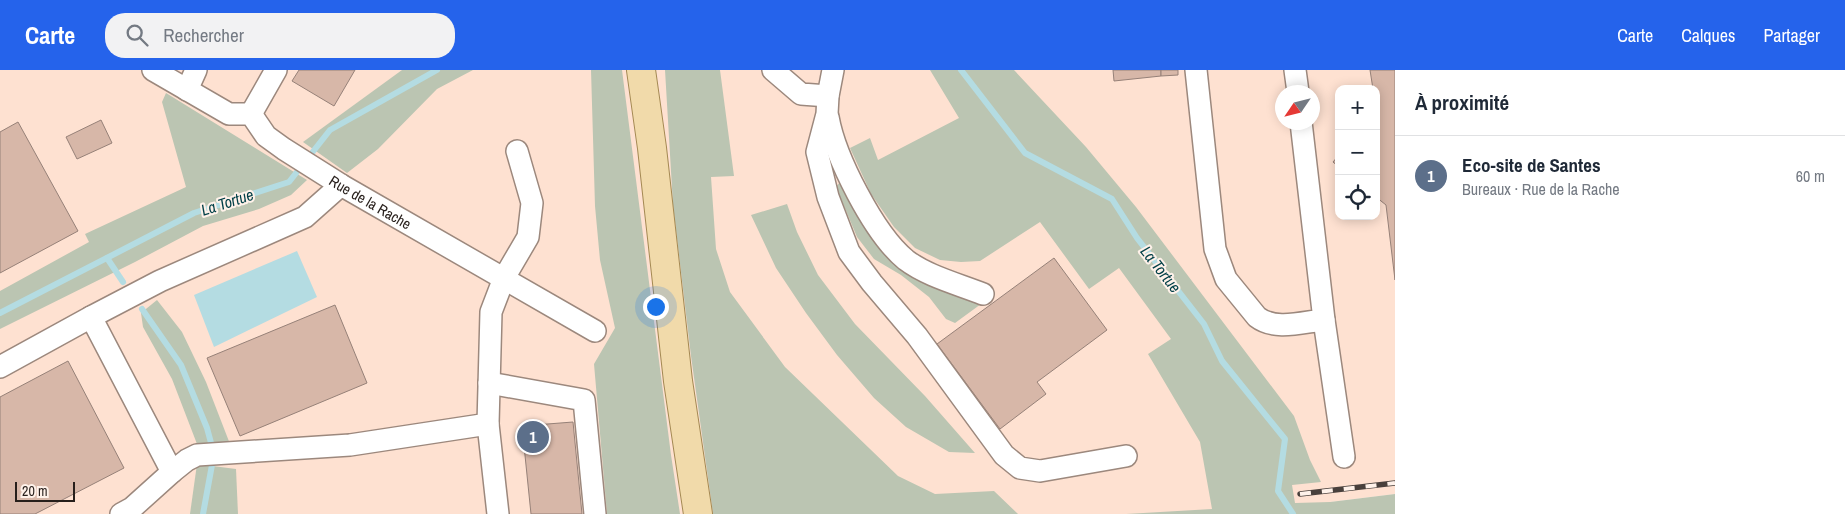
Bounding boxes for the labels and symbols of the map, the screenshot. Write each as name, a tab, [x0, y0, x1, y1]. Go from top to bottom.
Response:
north arrow	[1275, 85, 1320, 130]
street label: Rue de la Rache	[325, 170, 416, 234]
water label: La Tortue	[198, 183, 256, 221]
water label: La Tortue	[1136, 241, 1186, 297]
your location	[643, 294, 669, 320]
pin: 1	[517, 418, 549, 456]
scale bar	[15, 479, 75, 502]

